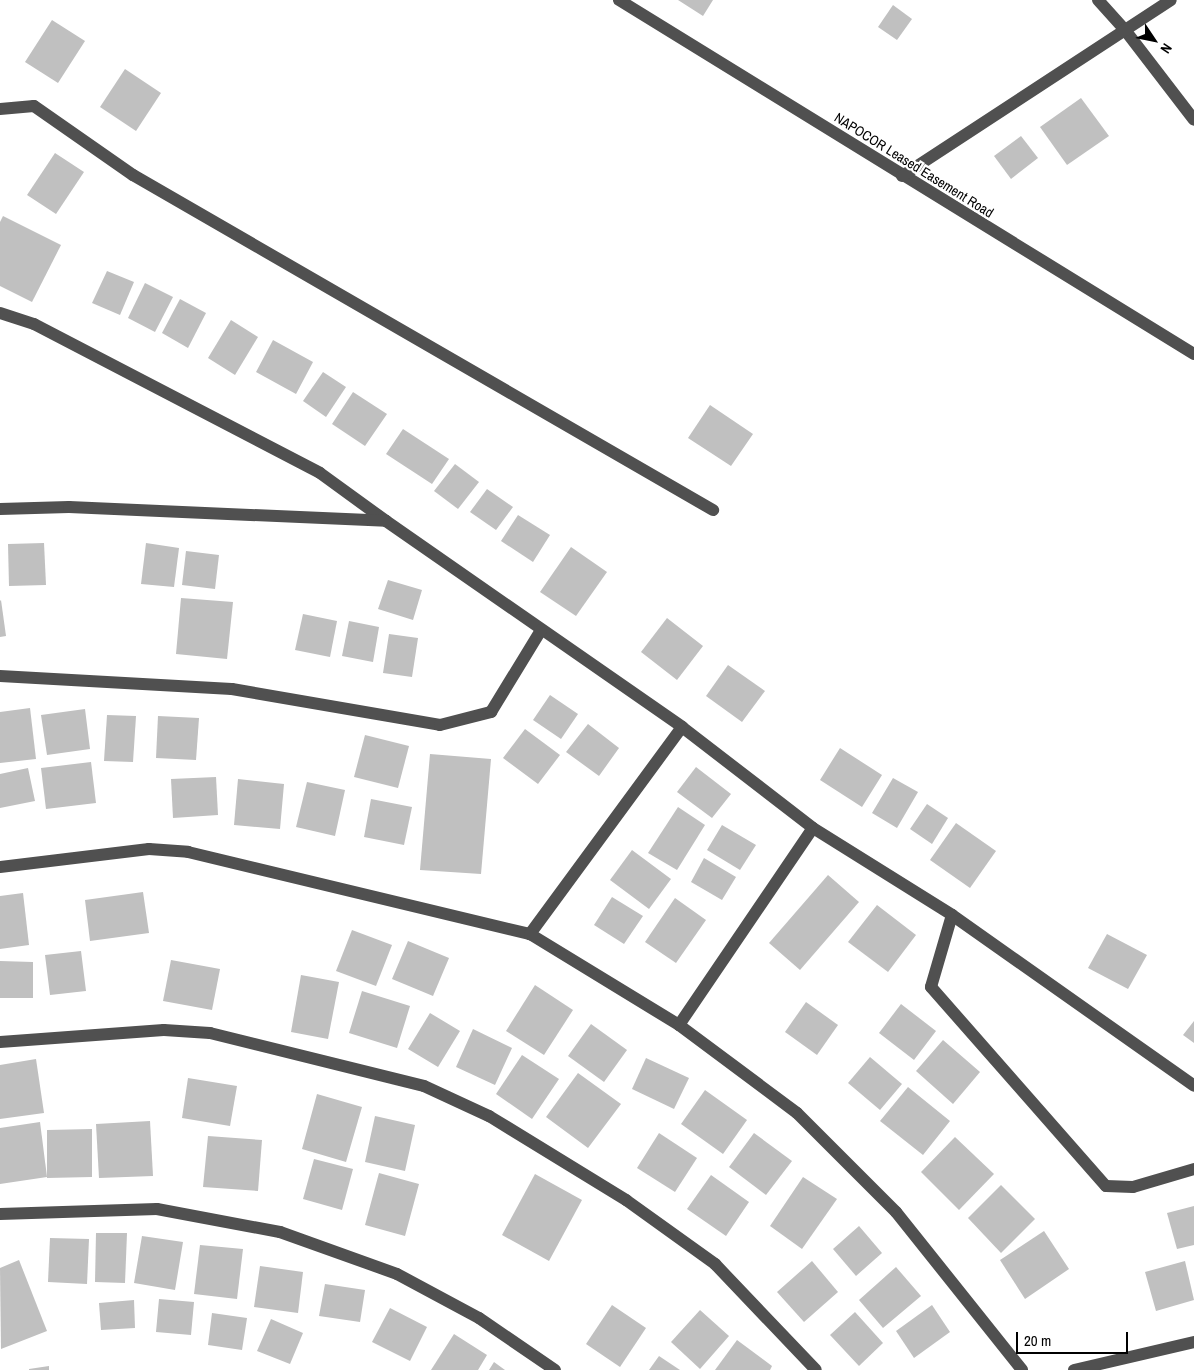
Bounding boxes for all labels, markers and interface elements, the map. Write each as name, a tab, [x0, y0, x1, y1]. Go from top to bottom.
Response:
north arrow	[1129, 15, 1179, 65]
text: N	[1157, 40, 1176, 57]
street label: NAPOCOR Leased Easement Road	[831, 109, 997, 221]
scale bar	[1019, 1322, 1132, 1354]
text: 20 m	[1024, 1330, 1051, 1351]

